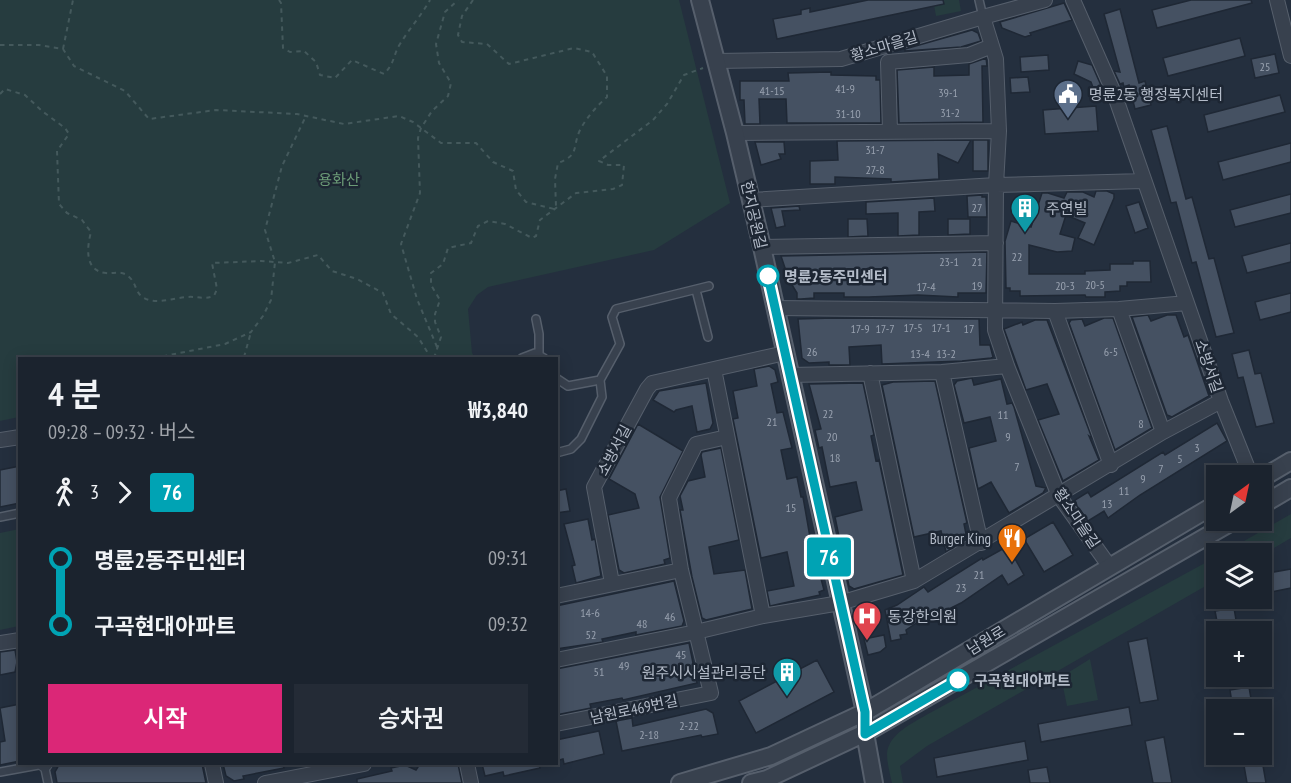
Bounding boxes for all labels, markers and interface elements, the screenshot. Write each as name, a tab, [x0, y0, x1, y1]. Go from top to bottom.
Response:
street label: 황소마을길	[848, 27, 920, 65]
house number: 25	[1260, 59, 1270, 74]
public building icon: 명륜2동 행정복지센터	[1052, 78, 1084, 120]
house number: 41-9	[835, 81, 855, 96]
house number: 41-15	[759, 83, 785, 98]
house number: 39-1	[938, 85, 958, 100]
place label: 명륜2동 행정복지센터	[1089, 85, 1223, 104]
house number: 31-2	[940, 105, 960, 120]
house number: 31-10	[835, 106, 861, 121]
house number: 31-7	[865, 142, 885, 157]
house number: 27-8	[865, 162, 885, 177]
park label: 용화산	[318, 170, 360, 189]
street label: 한지공원길	[737, 179, 771, 251]
building icon: 주연빌	[1009, 192, 1041, 234]
place label: 주연빌	[1046, 199, 1087, 218]
house number: 27	[972, 200, 982, 215]
house number: 22	[1012, 249, 1022, 264]
house number: 23-1	[939, 254, 959, 269]
house number: 21	[972, 254, 982, 269]
marker: 명륜2동주민센터	[757, 265, 779, 287]
place label: 명륜2동주민센터	[784, 267, 888, 286]
house number: 20-5	[1085, 277, 1105, 292]
house number: 19	[972, 278, 982, 293]
house number: 20-3	[1055, 278, 1075, 293]
house number: 17-4	[916, 279, 936, 294]
house number: 17-5	[903, 320, 923, 335]
house number: 17-1	[931, 320, 951, 335]
house number: 17-9	[850, 321, 870, 336]
house number: 17-7	[875, 321, 895, 336]
house number: 17	[964, 321, 974, 336]
street label: 소방서길	[1191, 337, 1227, 395]
house number: 26	[807, 344, 817, 359]
house number: 6-5	[1104, 344, 1118, 359]
house number: 13-4	[910, 346, 930, 361]
house number: 13-2	[936, 346, 956, 361]
text: 4 분	[48, 372, 101, 415]
text: ₩3,840	[468, 396, 528, 424]
house number: 22	[823, 406, 833, 421]
house number: 11	[998, 407, 1008, 422]
house number: 21	[767, 414, 777, 429]
house number: 8	[1138, 416, 1144, 431]
text: 09:28 – 09:32 · 버스	[48, 419, 195, 445]
street label: 소방서길	[593, 421, 635, 479]
house number: 20	[827, 429, 837, 444]
house number: 9	[1005, 429, 1011, 444]
house number: 3	[1194, 440, 1200, 455]
house number: 18	[830, 450, 840, 465]
house number: 5	[1177, 451, 1183, 466]
house number: 7	[1014, 459, 1020, 474]
house number: 7	[1158, 461, 1164, 476]
north arrow	[1206, 465, 1272, 531]
map controls	[1206, 465, 1272, 765]
house number: 9	[1140, 471, 1146, 486]
icon: walk	[48, 476, 81, 509]
icon: forward	[108, 476, 141, 509]
text: 3	[90, 479, 99, 505]
text: 76	[162, 479, 182, 506]
house number: 11	[1119, 483, 1129, 498]
street label: 황소마을길	[1050, 484, 1104, 552]
house number: 13	[1102, 496, 1112, 511]
house number: 15	[786, 500, 796, 515]
restaurant icon: Burger King	[996, 522, 1028, 564]
place label: Burger King	[930, 529, 991, 548]
line badge: 76	[802, 538, 856, 576]
button: layers	[1206, 543, 1272, 609]
text: 76	[819, 544, 839, 571]
text: 09:31	[488, 545, 528, 571]
text: 명륜2동주민센터	[94, 546, 246, 574]
house number: 21	[974, 567, 984, 582]
house number: 23	[956, 580, 966, 595]
hospital icon: 동강한의원	[851, 600, 883, 642]
house number: 14-6	[580, 605, 600, 620]
place label: 동강한의원	[888, 607, 957, 626]
house number: 46	[665, 609, 675, 624]
text: 09:32	[488, 611, 528, 637]
text: 구곡현대아파트	[94, 612, 236, 640]
house number: 48	[637, 616, 647, 631]
street label: 남원로	[963, 621, 1009, 659]
button: +	[1206, 621, 1272, 687]
house number: 52	[586, 627, 596, 642]
house number: 45	[676, 647, 686, 662]
building icon: 원주시시설관리공단	[771, 656, 803, 698]
house number: 49	[619, 658, 629, 673]
place label: 원주시시설관리공단	[642, 663, 766, 682]
house number: 51	[594, 664, 604, 679]
marker: 구곡현대아파트	[947, 669, 969, 691]
place label: 구곡현대아파트	[974, 671, 1071, 690]
button: 시작	[48, 684, 282, 753]
button: 승차권	[294, 684, 528, 753]
street label: 남원로469번길	[588, 690, 680, 728]
button: −	[1206, 699, 1272, 765]
house number: 2-22	[679, 718, 699, 733]
house number: 2-18	[639, 727, 659, 742]

